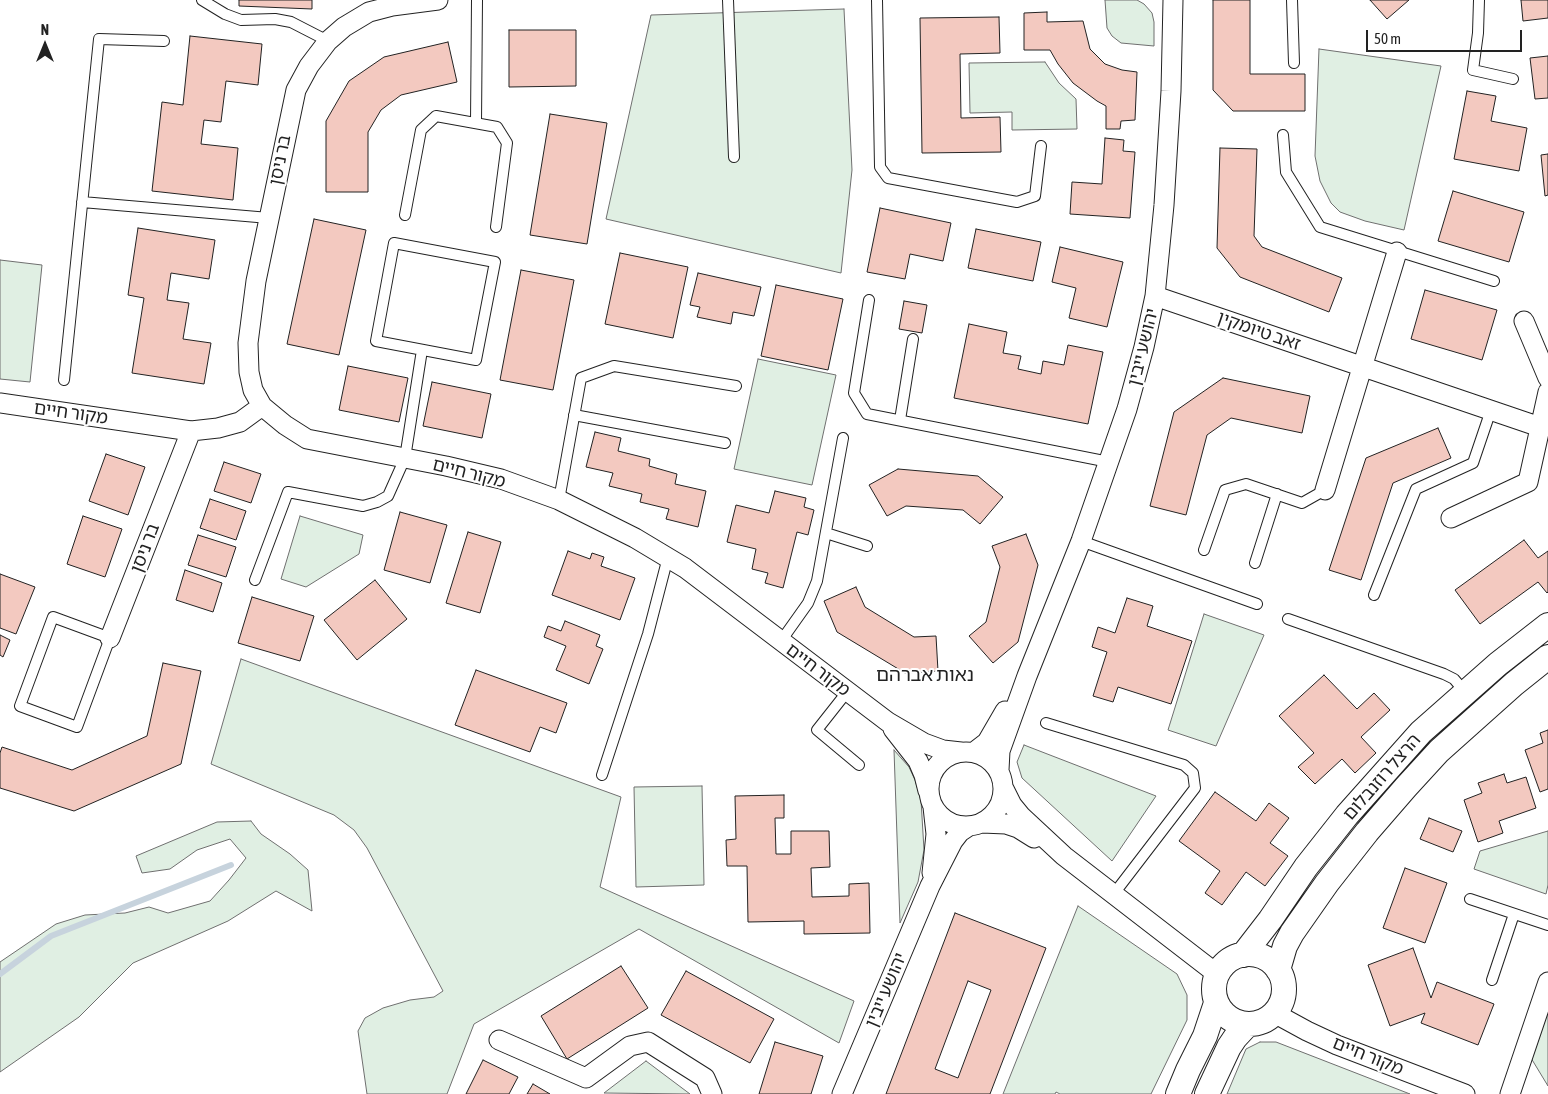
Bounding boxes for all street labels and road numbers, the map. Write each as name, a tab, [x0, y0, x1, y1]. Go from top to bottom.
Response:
street label: בר ניסן	[265, 133, 295, 187]
street label: יהושע ייבין	[1123, 306, 1163, 388]
street label: זאב טיומקין	[1215, 307, 1303, 355]
street label: מקור חיים	[33, 397, 109, 429]
street label: מקור חיים	[430, 454, 508, 492]
street label: בר ניסן	[126, 520, 164, 576]
street label: מקור חיים	[782, 639, 854, 701]
street label: הרצל רוזנבלום	[1339, 729, 1425, 825]
street label: יהושע ייבין	[861, 949, 911, 1031]
street label: מקור חיים	[1329, 1032, 1407, 1080]

